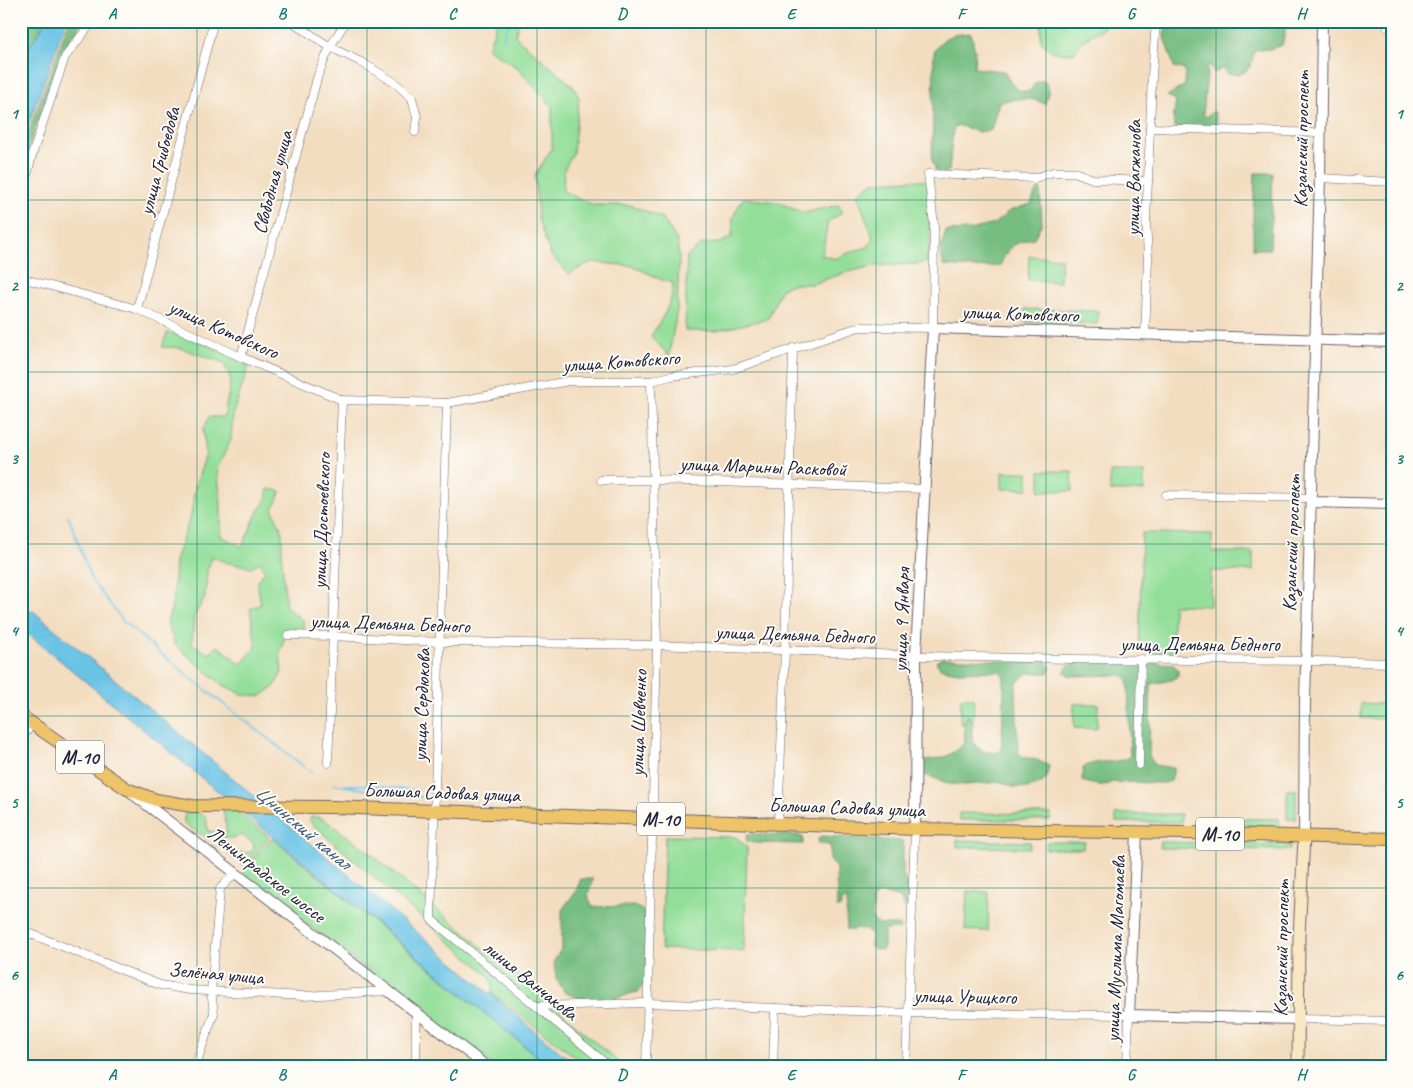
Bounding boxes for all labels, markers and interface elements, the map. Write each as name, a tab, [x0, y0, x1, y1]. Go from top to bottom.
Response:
text: A	[108, 4, 118, 24]
text: B	[278, 4, 288, 24]
text: C	[448, 4, 458, 24]
text: D	[617, 4, 628, 24]
text: E	[787, 4, 798, 24]
text: F	[957, 4, 968, 24]
text: G	[1127, 4, 1137, 24]
text: H	[1296, 4, 1308, 24]
street label: Казанский проспект	[1288, 69, 1316, 208]
street label: улица Грибоедова	[133, 103, 186, 219]
text: 1	[10, 104, 19, 124]
text: 1	[1395, 104, 1404, 124]
street label: улица Вагжанова	[1120, 118, 1147, 237]
street label: Свободная улица	[247, 127, 299, 237]
text: 2	[10, 276, 19, 296]
text: 2	[1395, 276, 1404, 296]
street label: улица Котовского	[164, 294, 283, 365]
street label: улица Котовского	[960, 299, 1080, 328]
street label: улица Котовского	[561, 345, 681, 378]
text: 3	[10, 449, 19, 469]
text: 3	[1395, 449, 1404, 469]
street label: улица Достоевского	[307, 451, 336, 591]
street label: улица Марины Расковой	[678, 451, 848, 482]
street label: Казанский проспект	[1277, 473, 1307, 612]
street label: улица 9 Января	[887, 566, 916, 674]
street label: улица Демьяна Бедного	[309, 608, 471, 639]
street label: улица Демьяна Бедного	[714, 619, 876, 650]
text: 4	[10, 621, 19, 641]
text: 4	[1395, 621, 1404, 641]
street label: улица Демьяна Бедного	[1119, 632, 1281, 657]
street label: улица Сердюкова	[407, 647, 436, 763]
street label: улица Шевченко	[624, 668, 653, 778]
road number: М-10	[56, 740, 104, 774]
street label: Большая Садовая улица	[364, 777, 522, 808]
water label: Цнинский канал	[250, 779, 359, 877]
street label: Большая Садовая улица	[769, 792, 927, 823]
text: 5	[11, 793, 20, 813]
text: 5	[1396, 793, 1405, 813]
road number: М-10	[637, 802, 685, 836]
road number: М-10	[1196, 818, 1244, 851]
street label: Ленинградское шоссе	[203, 821, 332, 929]
street label: улица Муслима Магомаева	[1100, 853, 1131, 1044]
street label: Казанский проспект	[1268, 878, 1296, 1017]
street label: линия Ванчакова	[478, 935, 584, 1027]
street label: Зелёная улица	[168, 957, 266, 990]
text: 6	[10, 965, 19, 985]
text: 6	[1395, 965, 1404, 985]
street label: улица Урицкого	[912, 983, 1018, 1010]
text: A	[108, 1065, 118, 1085]
text: B	[278, 1065, 288, 1085]
text: C	[448, 1065, 458, 1085]
text: D	[617, 1065, 628, 1085]
text: E	[787, 1065, 798, 1085]
text: F	[957, 1065, 968, 1085]
text: G	[1127, 1065, 1137, 1085]
text: H	[1296, 1065, 1308, 1085]

